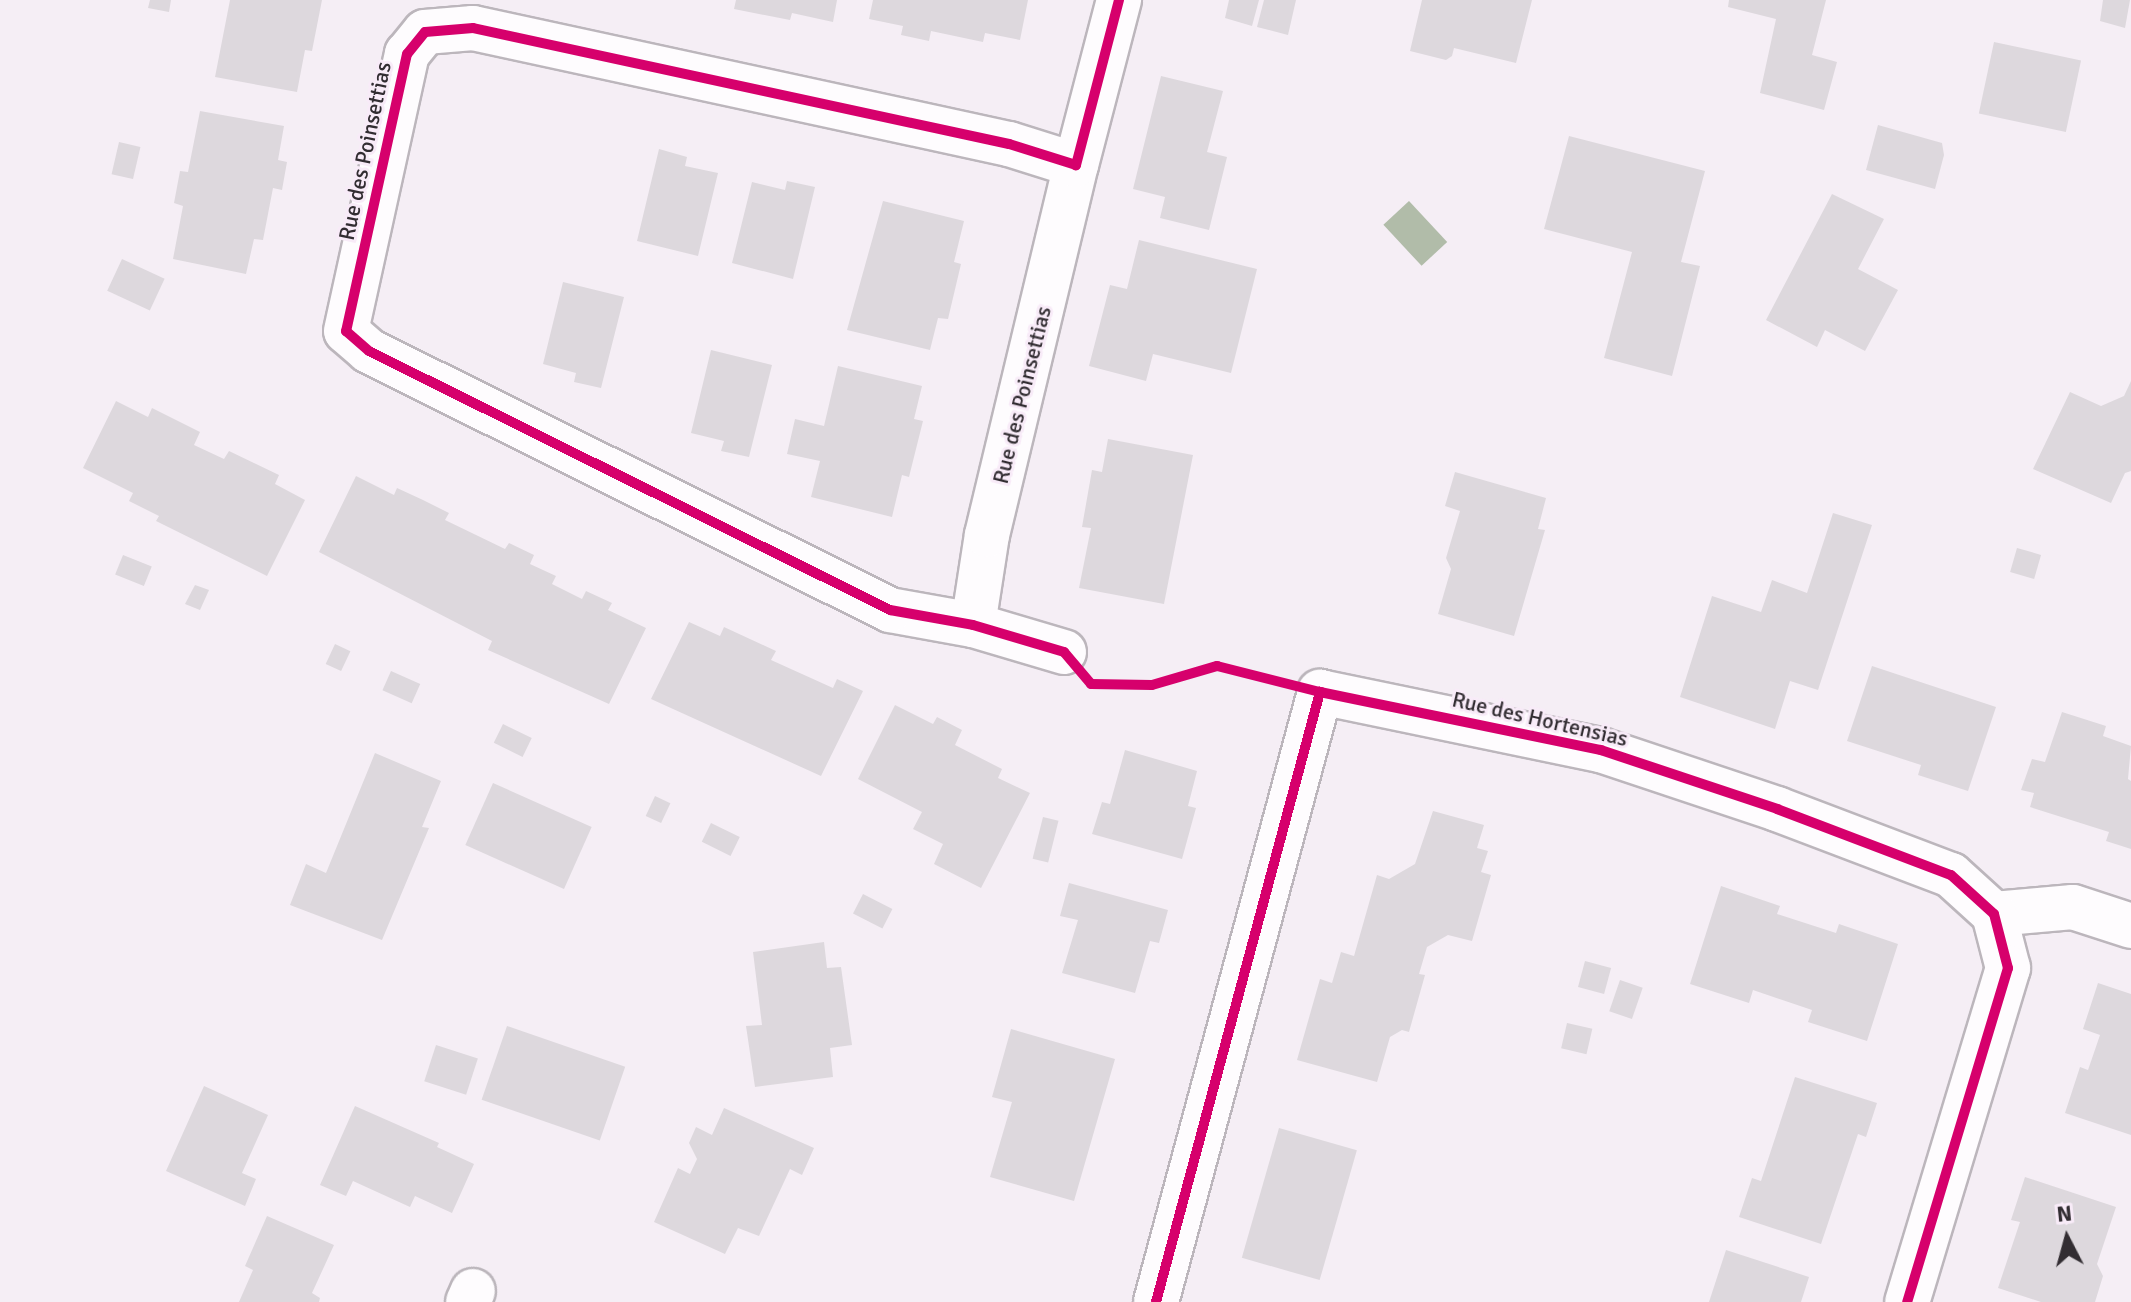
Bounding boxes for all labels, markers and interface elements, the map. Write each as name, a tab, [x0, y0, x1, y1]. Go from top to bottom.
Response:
street label: Rue des Poinsettias	[333, 59, 397, 243]
street label: Rue des Poinsettias	[987, 304, 1057, 486]
street label: Rue des Hortensias	[1450, 686, 1630, 752]
north arrow	[2027, 1198, 2107, 1278]
text: N	[2055, 1199, 2073, 1228]

